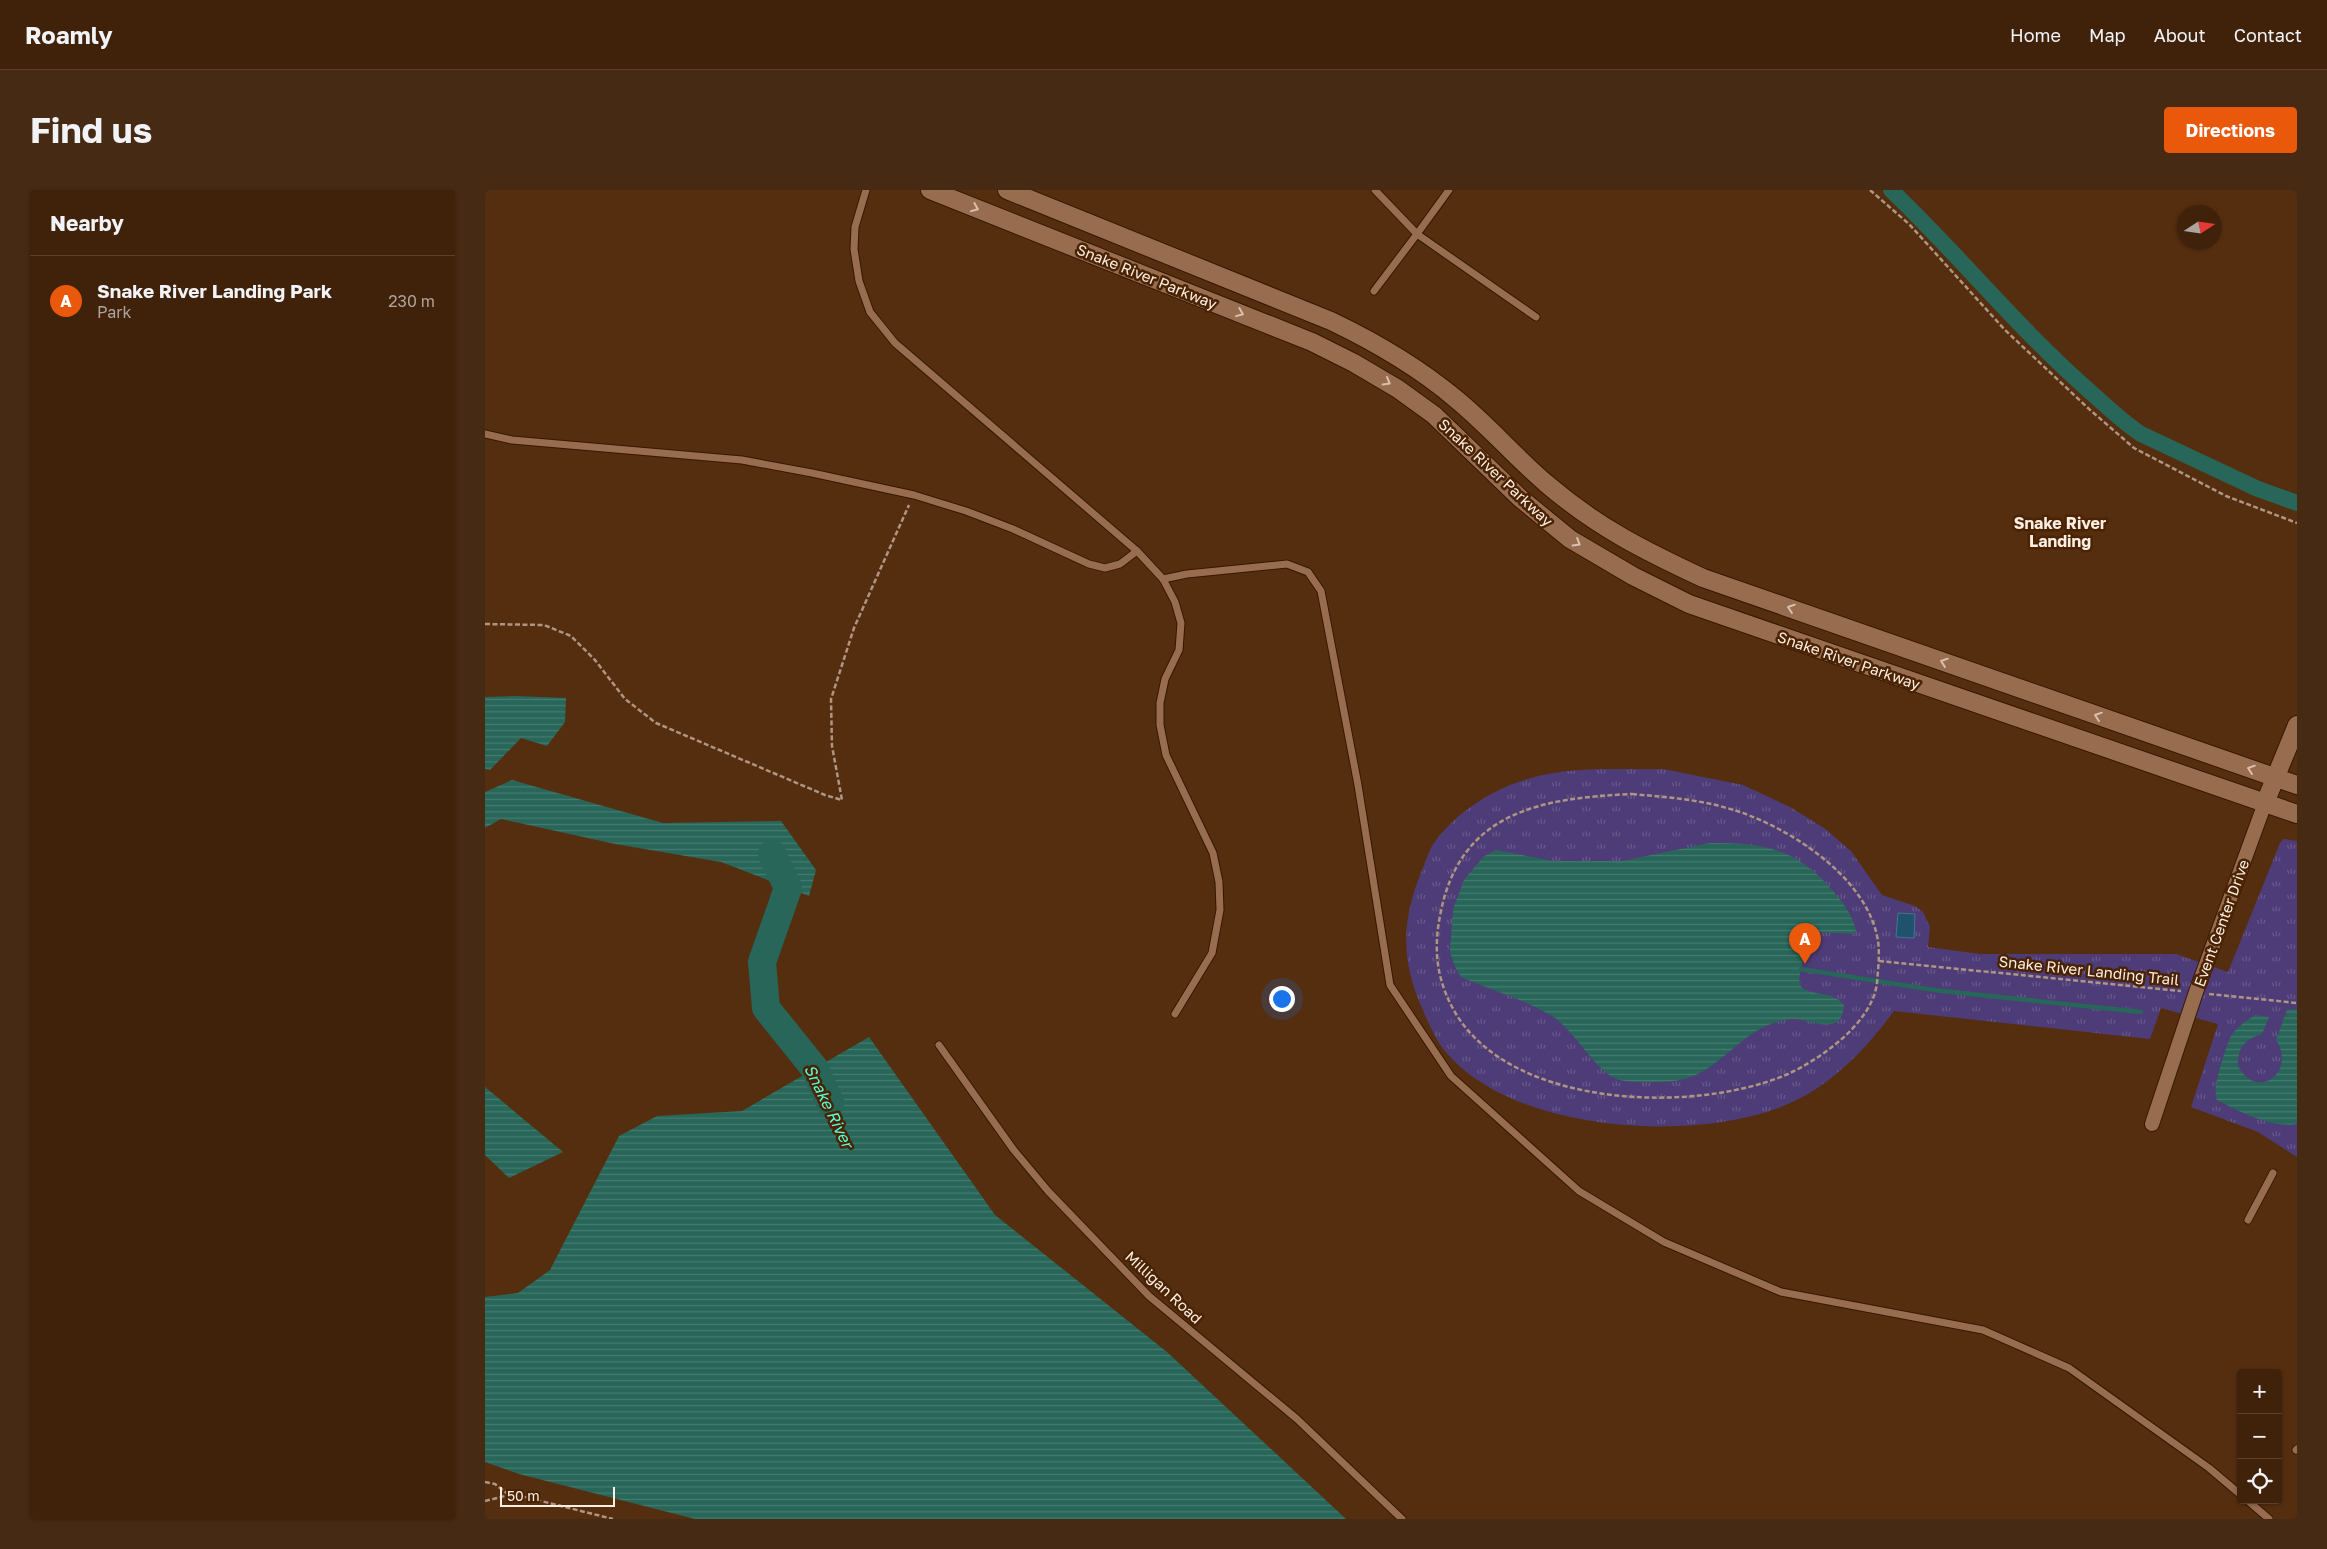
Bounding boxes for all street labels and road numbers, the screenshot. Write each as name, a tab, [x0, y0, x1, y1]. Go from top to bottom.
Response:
street label: Snake River Parkway	[1074, 240, 1220, 313]
street label: Snake River Parkway	[1435, 414, 1557, 530]
street label: Snake River Parkway	[1775, 627, 1923, 693]
street label: Event Center Drive	[2190, 857, 2252, 989]
street label: Snake River Landing Trail	[1998, 952, 2180, 988]
street label: Milligan Road	[1122, 1247, 1206, 1327]

